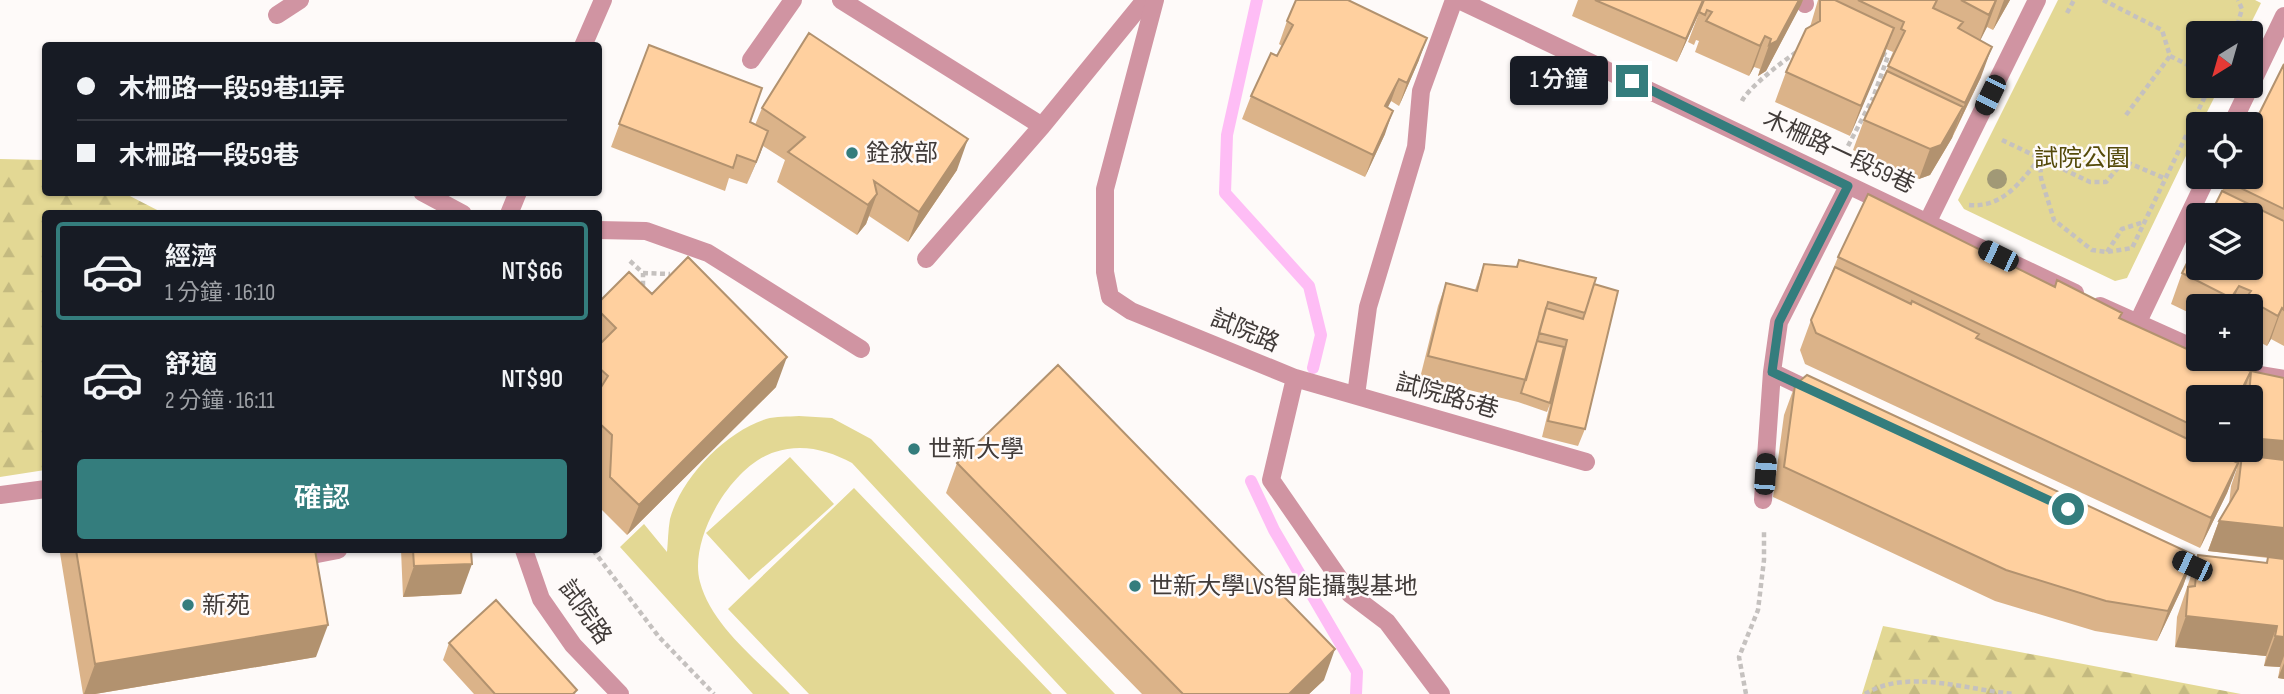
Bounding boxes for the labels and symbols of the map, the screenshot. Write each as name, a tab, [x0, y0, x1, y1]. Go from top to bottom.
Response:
north arrow	[2186, 21, 2263, 98]
callout: 1 分鐘	[1510, 56, 1608, 106]
route end	[1616, 65, 1648, 97]
car	[1972, 72, 2009, 118]
street label: 木柵路一段59巷	[1758, 104, 1920, 200]
place label: 銓敘部	[866, 139, 938, 168]
park label: 試院公園	[2034, 144, 2130, 173]
marker: 銓敘部	[844, 145, 860, 161]
car	[1975, 237, 2022, 275]
street label: 試院路	[1206, 304, 1284, 358]
street label: 試院路5巷	[1392, 368, 1502, 424]
place label: 世新大學	[928, 435, 1024, 464]
marker: 世新大學	[906, 441, 922, 457]
car	[1754, 452, 1777, 496]
route start	[2052, 493, 2084, 525]
car	[2169, 548, 2216, 584]
place label: 世新大學LVS智能攝製基地	[1149, 572, 1418, 601]
street label: 試院路	[552, 574, 618, 650]
marker: 世新大學LVS智能攝製基地	[1127, 578, 1143, 594]
place label: 新苑	[202, 591, 250, 620]
marker: 新苑	[180, 597, 196, 613]

